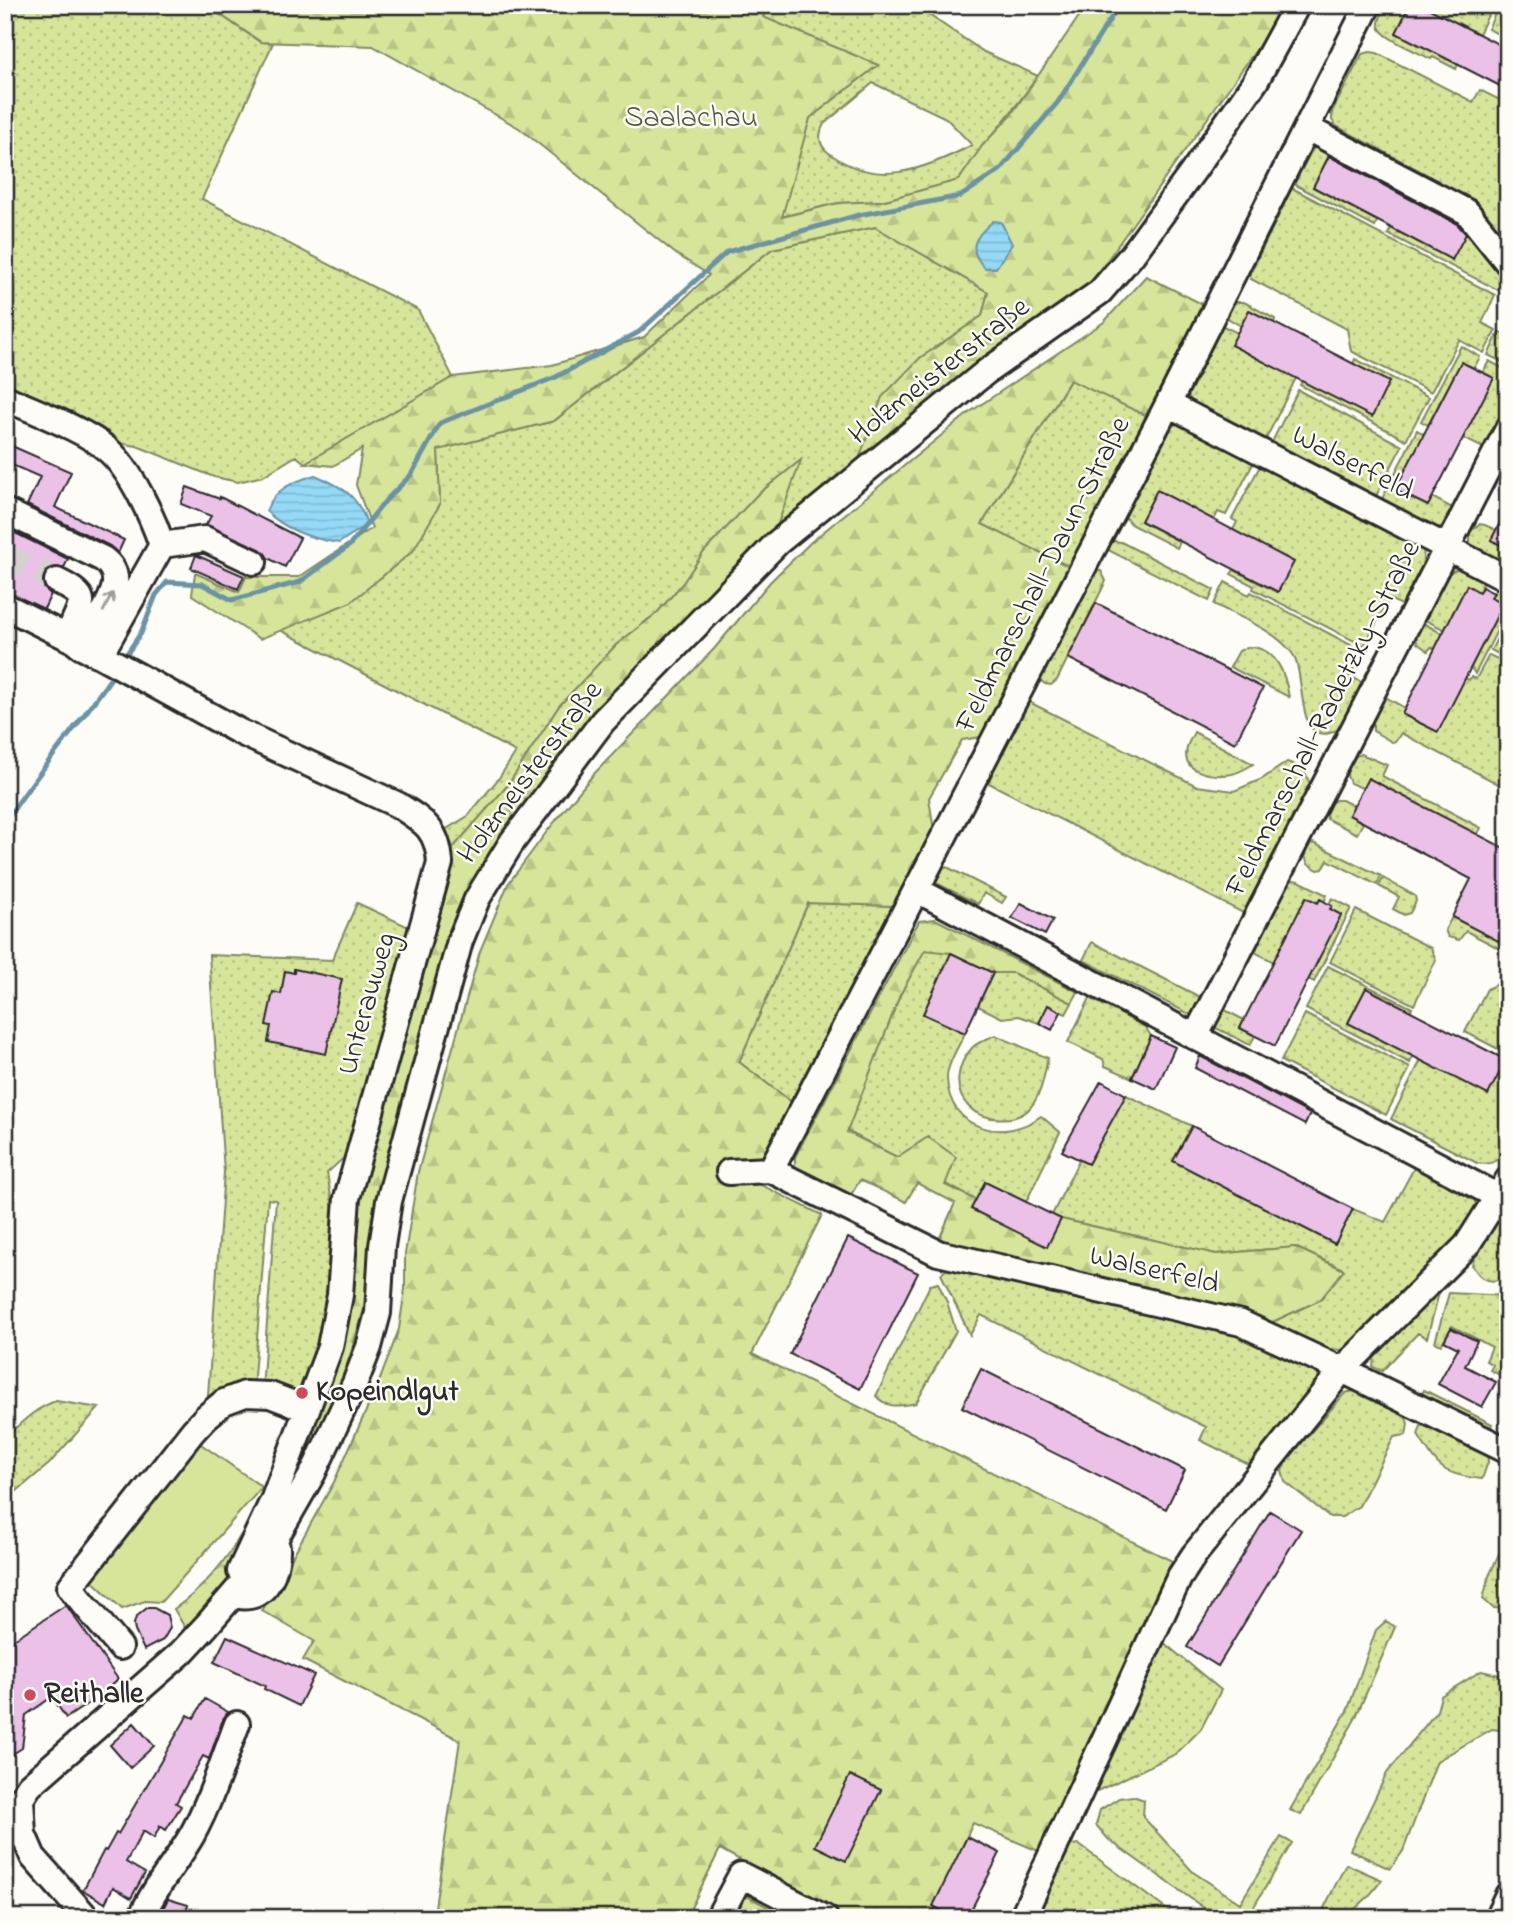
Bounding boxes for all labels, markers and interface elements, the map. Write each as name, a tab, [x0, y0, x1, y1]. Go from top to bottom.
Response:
park label: Saalachau	[624, 97, 758, 141]
street label: Holzmeisterstraße	[840, 287, 1041, 457]
street label: Feldmarschall-Daun-Straße	[945, 409, 1143, 741]
street label: Walserfeld	[1283, 414, 1421, 514]
street label: Feldmarschall-Radetzky-Straße	[1214, 533, 1433, 906]
one-way arrow	[102, 592, 116, 613]
street label: Holzmeisterstraße	[447, 671, 615, 874]
street label: Unterauweg	[327, 928, 409, 1080]
street label: Walserfeld	[1085, 1235, 1223, 1307]
place label: Kopeindlgut	[316, 1371, 460, 1416]
marker: Kopeindlgut	[294, 1385, 310, 1401]
place label: Reithalle	[44, 1673, 145, 1717]
marker: Reithalle	[22, 1687, 38, 1703]

